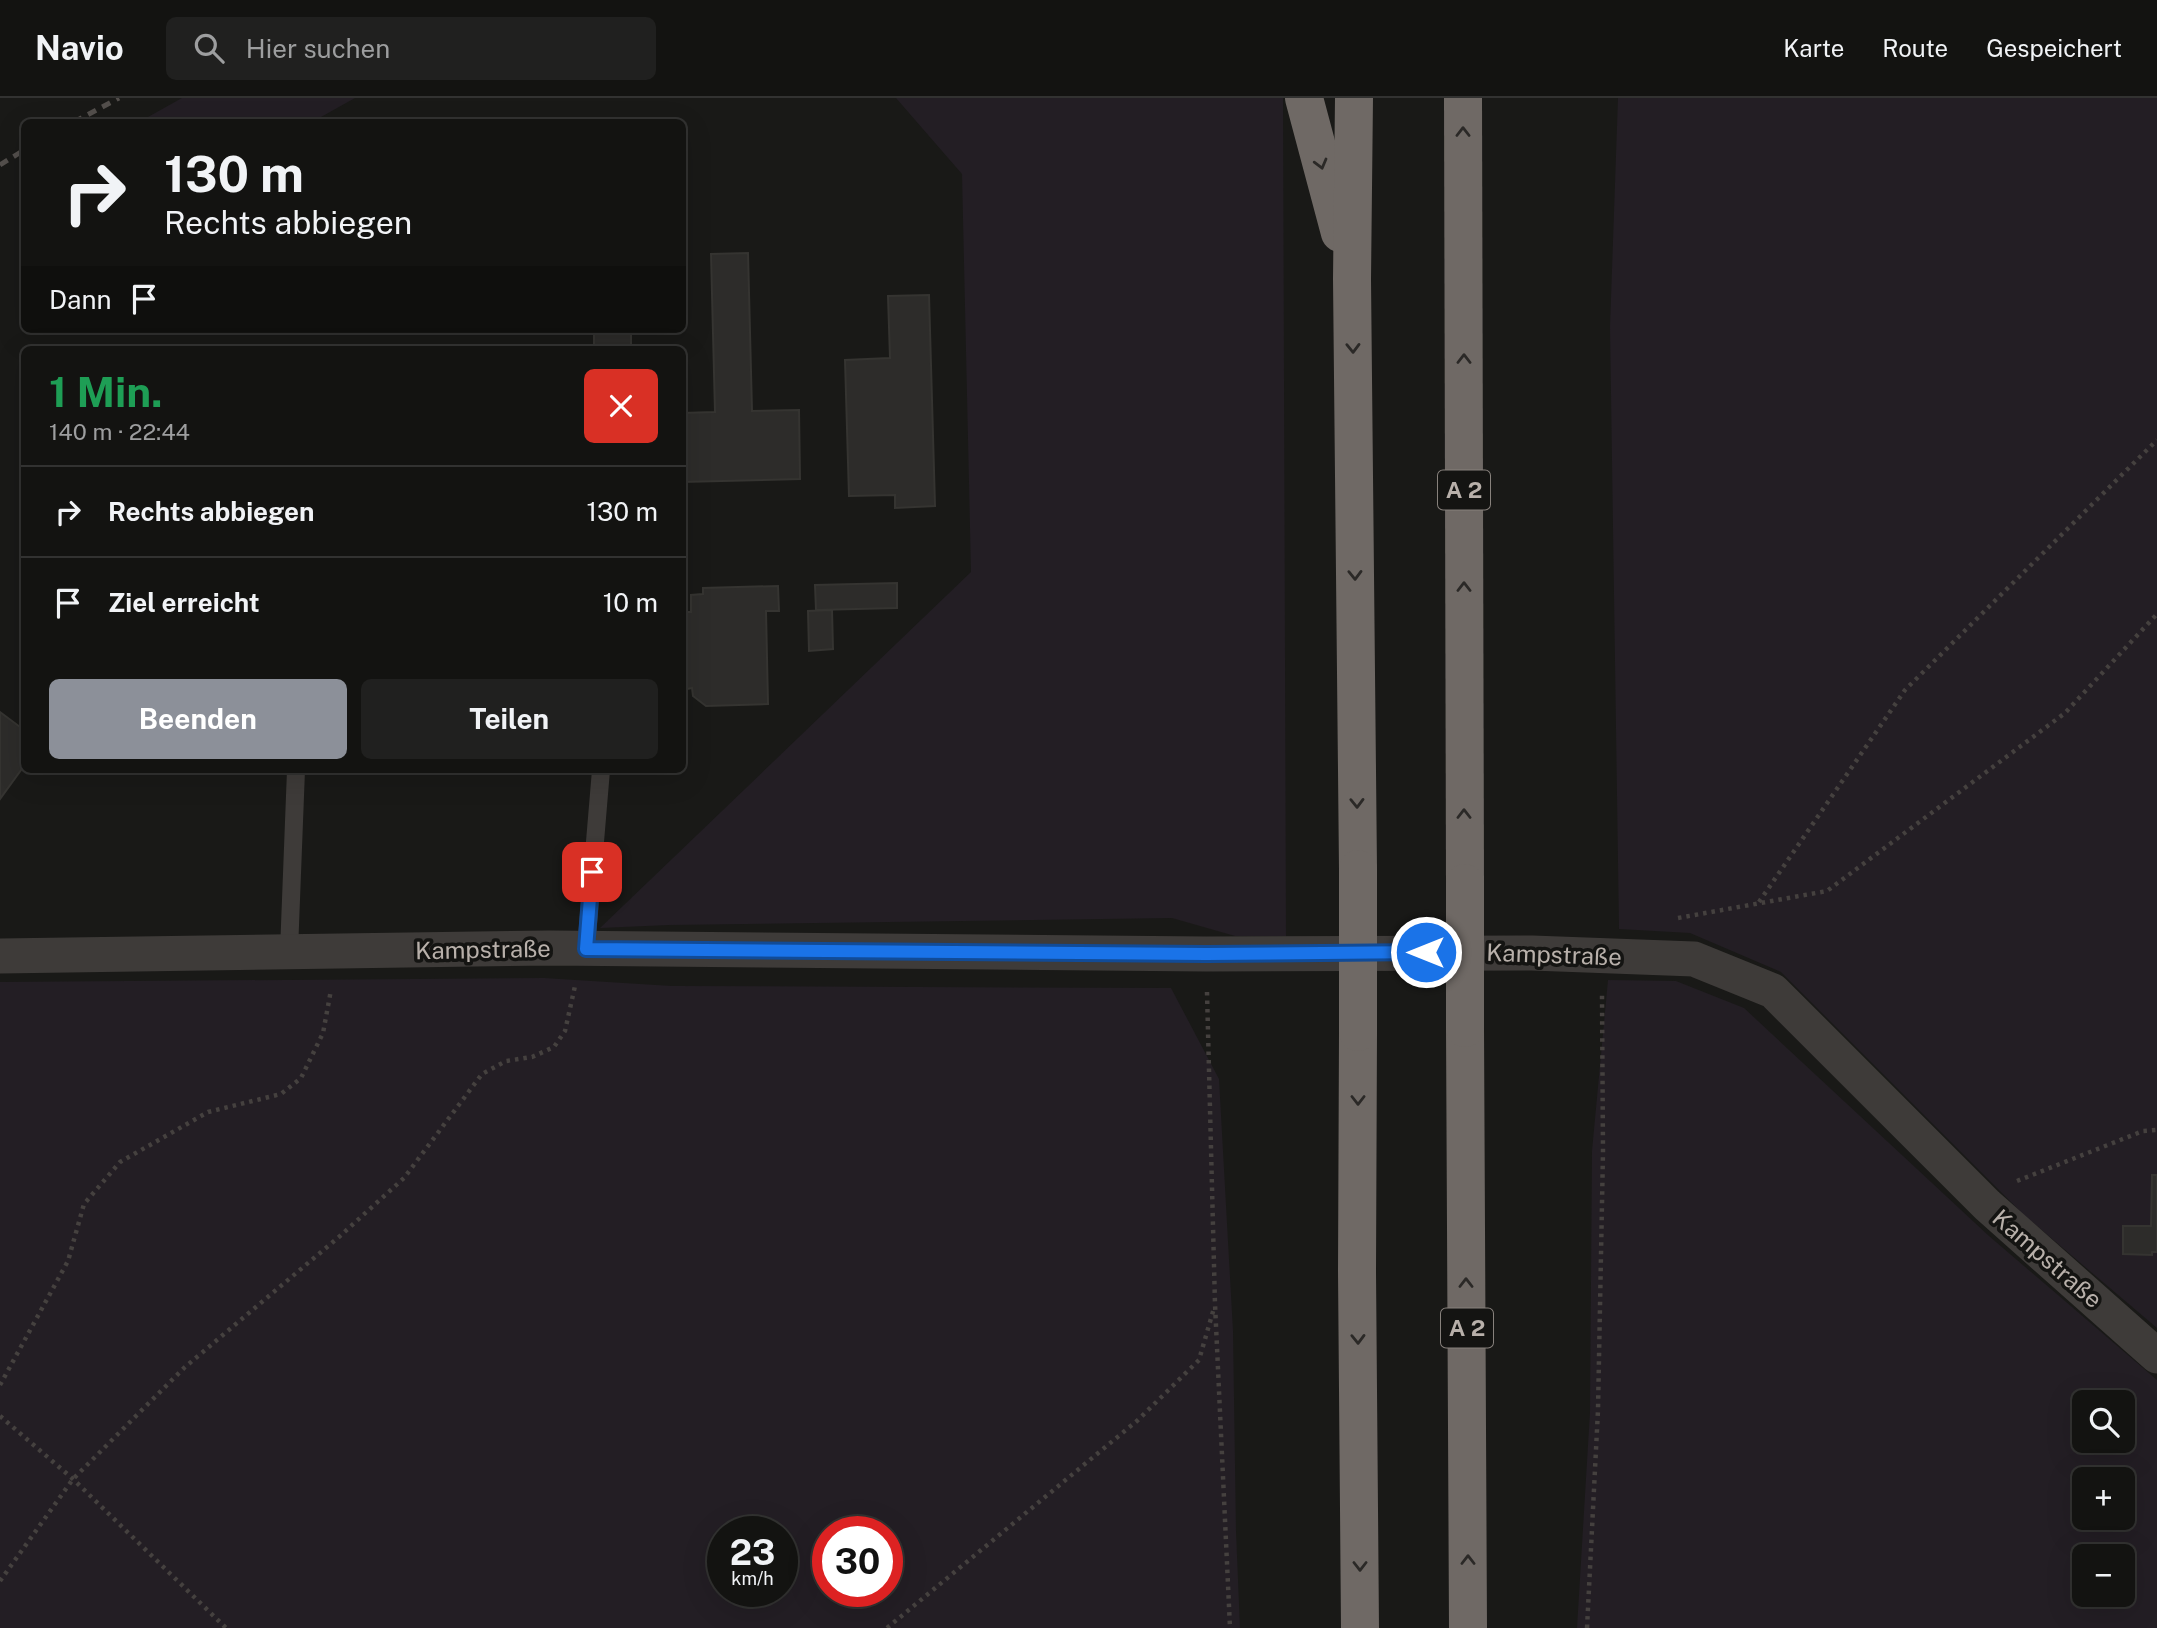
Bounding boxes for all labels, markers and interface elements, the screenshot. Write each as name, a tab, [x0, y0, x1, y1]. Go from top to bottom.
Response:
search box	[166, 17, 656, 80]
text: Navio	[35, 29, 124, 67]
icon: search	[190, 29, 228, 67]
text: Hier suchen	[246, 33, 390, 64]
text: Karte	[1783, 34, 1844, 62]
text: Route	[1882, 34, 1948, 62]
text: Gespeichert	[1986, 34, 2122, 62]
one-way arrow	[1455, 126, 1471, 137]
text: 130 m	[164, 145, 304, 203]
icon: right	[49, 147, 140, 238]
one-way arrow	[1312, 158, 1327, 170]
text: Rechts abbiegen	[164, 204, 412, 241]
icon: arrive	[125, 280, 163, 318]
text: Dann	[49, 284, 111, 315]
one-way arrow	[1345, 343, 1361, 353]
one-way arrow	[1456, 354, 1472, 364]
text: 1 Min.	[49, 367, 163, 416]
button: close	[584, 369, 658, 443]
text: 140 m · 22:44	[49, 418, 190, 445]
road number: A 2	[1438, 470, 1490, 510]
icon: right	[49, 493, 87, 531]
text: Rechts abbiegen	[108, 496, 314, 527]
text: 130 m	[586, 496, 658, 527]
one-way arrow	[1347, 570, 1363, 581]
one-way arrow	[1456, 581, 1472, 592]
icon: arrive	[49, 584, 87, 622]
text: Ziel erreicht	[108, 587, 260, 618]
text: 10 m	[603, 587, 658, 618]
button: Beenden	[49, 679, 347, 759]
button: Teilen	[361, 679, 658, 759]
one-way arrow	[1349, 798, 1365, 808]
one-way arrow	[1457, 809, 1472, 820]
pin	[562, 842, 622, 902]
icon: arrive	[573, 853, 611, 891]
position arrow	[1389, 915, 1463, 989]
street label: Kampstraße	[415, 934, 551, 964]
street label: Kampstraße	[1486, 938, 1622, 970]
one-way arrow	[1350, 1096, 1366, 1106]
street label: Kampstraße	[1987, 1203, 2108, 1313]
one-way arrow	[1458, 1278, 1474, 1288]
road number: A 2	[1441, 1308, 1493, 1348]
one-way arrow	[1350, 1334, 1366, 1345]
map controls	[2072, 1390, 2135, 1607]
button: search	[2072, 1390, 2135, 1453]
button: +	[2072, 1467, 2135, 1530]
speed limit sign: 30	[812, 1516, 903, 1607]
text: 23	[730, 1532, 775, 1573]
button: −	[2072, 1544, 2135, 1607]
one-way arrow	[1460, 1554, 1476, 1565]
one-way arrow	[1352, 1561, 1367, 1572]
text: km/h	[731, 1568, 774, 1589]

